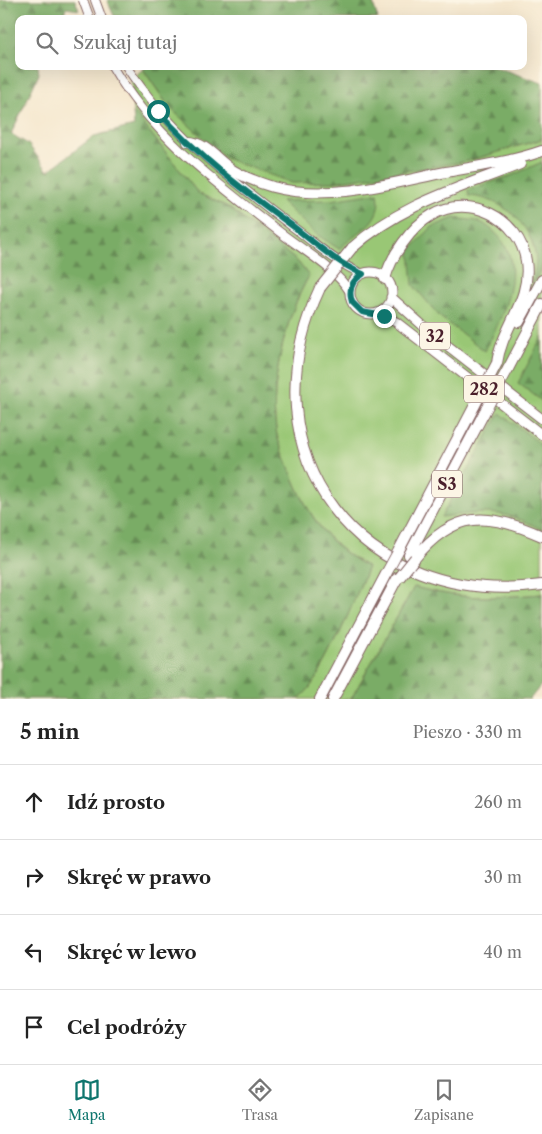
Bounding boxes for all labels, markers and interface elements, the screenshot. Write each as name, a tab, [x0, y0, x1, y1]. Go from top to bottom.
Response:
search box	[15, 15, 527, 70]
icon: search	[33, 29, 61, 57]
text: Szukaj tutaj	[73, 31, 177, 54]
route start	[147, 100, 170, 123]
route end	[373, 305, 396, 328]
road number: 32	[420, 322, 450, 350]
road number: 282	[464, 376, 504, 402]
road number: S3	[432, 470, 462, 498]
text: 5 min	[20, 719, 80, 744]
text: Pieszo · 330 m	[413, 722, 522, 742]
icon: ahead	[20, 788, 48, 816]
text: Idź prosto	[67, 791, 165, 814]
text: 260 m	[474, 792, 522, 812]
icon: right	[20, 863, 48, 891]
text: Skręć w prawo	[67, 866, 211, 889]
text: 30 m	[484, 867, 522, 887]
icon: left	[20, 938, 48, 966]
text: Skręć w lewo	[67, 941, 197, 964]
text: 40 m	[483, 942, 522, 962]
icon: arrive	[20, 1013, 48, 1041]
text: Cel podróży	[67, 1016, 186, 1039]
tab: Mapa	[68, 1076, 106, 1124]
tab: Trasa	[242, 1076, 278, 1124]
tab: Zapisane	[414, 1076, 474, 1124]

